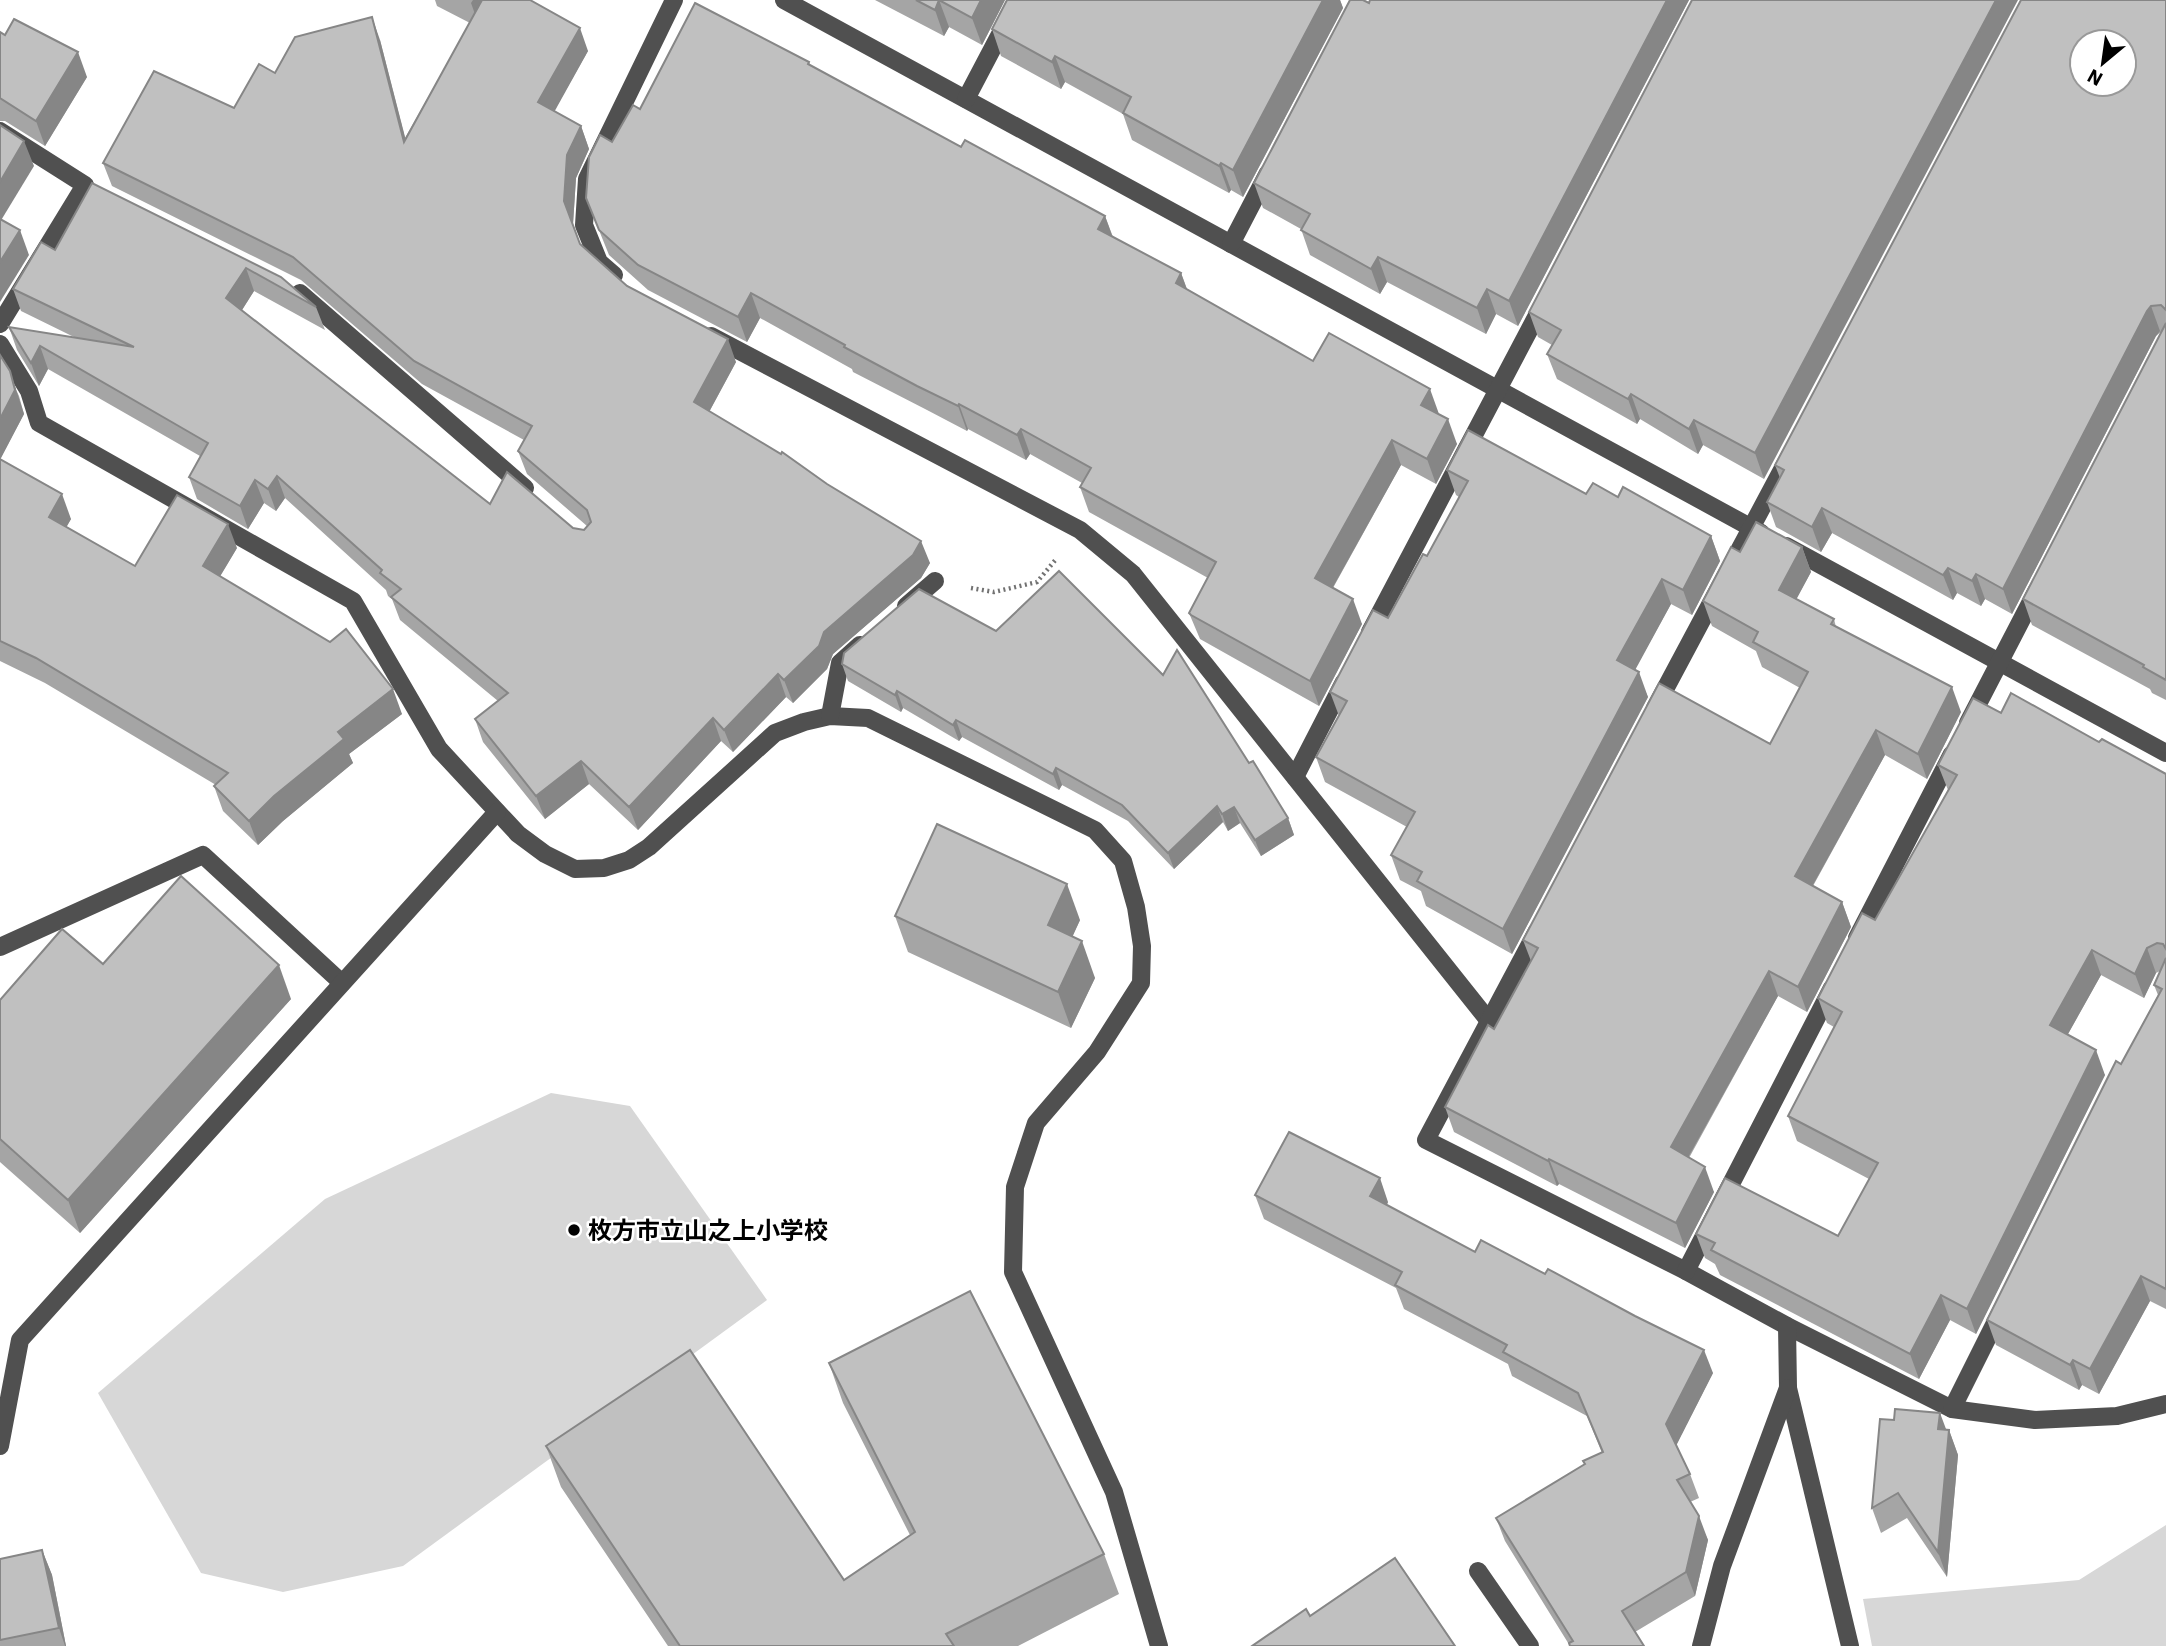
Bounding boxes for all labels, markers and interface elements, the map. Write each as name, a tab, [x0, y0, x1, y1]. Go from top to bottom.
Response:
north arrow	[2068, 28, 2138, 98]
text: N	[2083, 64, 2107, 92]
place label: 枚方市立山之上小学校	[588, 1214, 828, 1246]
marker: 枚方市立山之上小学校	[566, 1222, 582, 1238]

